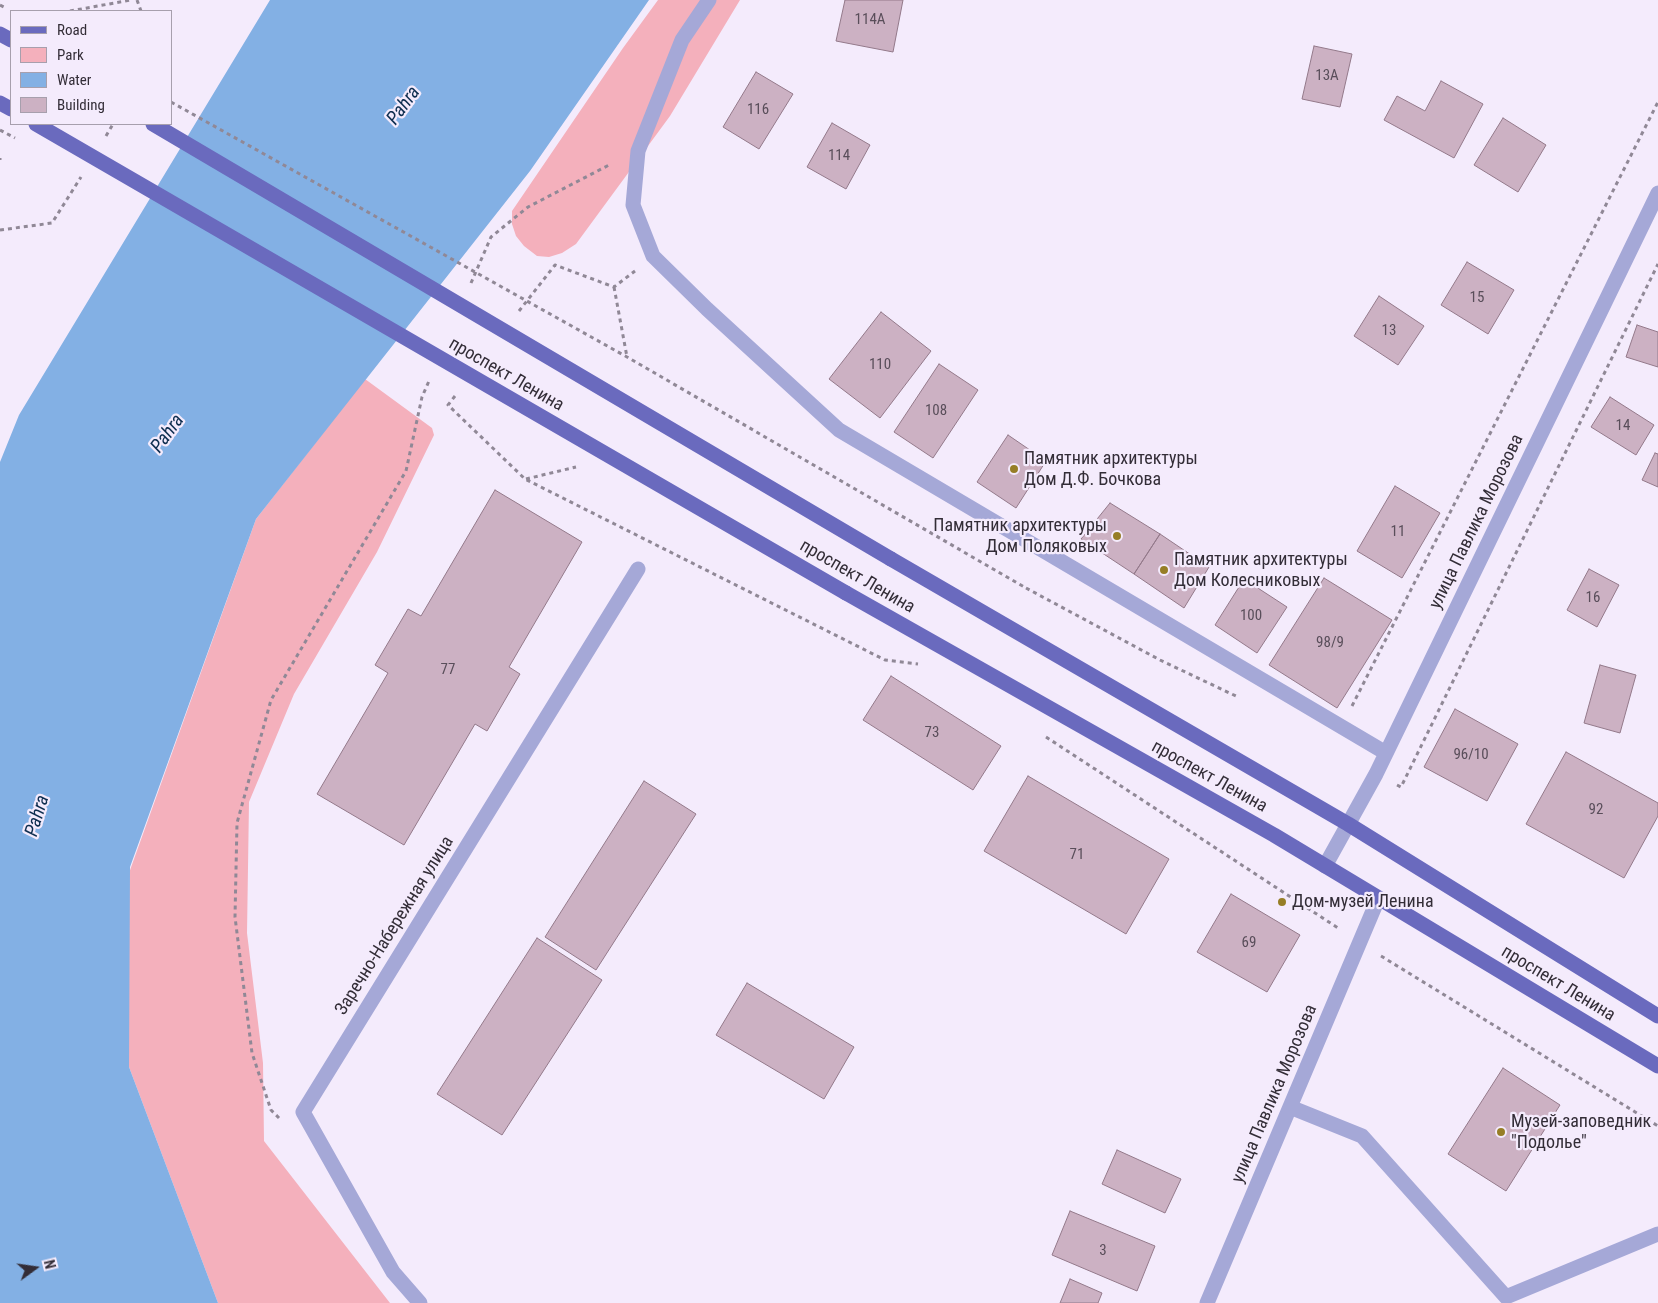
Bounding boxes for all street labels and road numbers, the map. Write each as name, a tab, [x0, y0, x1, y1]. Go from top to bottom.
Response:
street label: проспект Ленина	[445, 333, 567, 417]
street label: улица Павлика Морозова	[1425, 431, 1529, 613]
street label: проспект Ленина	[796, 535, 918, 619]
street label: проспект Ленина	[1147, 736, 1271, 818]
street label: Заречно-Набережная улица	[331, 833, 459, 1019]
street label: проспект Ленина	[1497, 942, 1619, 1026]
street label: улица Павлика Морозова	[1228, 1002, 1322, 1186]

